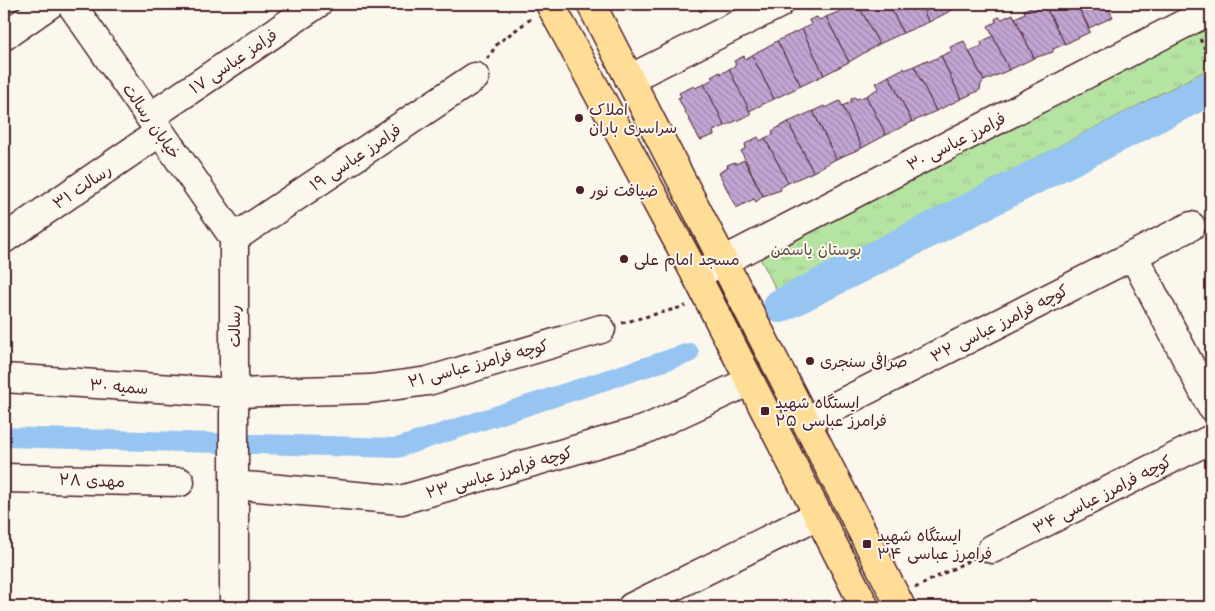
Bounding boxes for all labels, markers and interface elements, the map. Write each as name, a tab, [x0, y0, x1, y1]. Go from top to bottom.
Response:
street label: فرامز عباسی ۱۷	[185, 23, 281, 99]
street label: خیابان رسالت	[119, 79, 186, 163]
place label: املاک سراسری باران	[589, 98, 677, 137]
street label: فرامرز عباسی ۳۰	[903, 107, 1009, 175]
marker: املاک سراسری باران	[573, 112, 585, 124]
street label: فرامرز عباسی ۱۹	[305, 118, 405, 196]
street label: رسالت ۳۱	[48, 158, 115, 213]
place label: ضیافت نور	[589, 179, 658, 201]
marker: ضیافت نور	[574, 184, 586, 196]
park label: بوستان یاسمن	[771, 238, 861, 260]
place label: مسجد امام علی	[634, 248, 740, 272]
marker: مسجد امام علی	[618, 253, 630, 265]
street label: کوچه فرامرز عباسی ۳۲	[926, 279, 1072, 367]
street label: رسالت	[223, 305, 244, 347]
street label: کوچه فرامرز عباسی ۲۱	[405, 334, 551, 392]
place label: صرافی سنجری	[820, 350, 908, 371]
marker: صرافی سنجری	[804, 355, 816, 367]
street label: سمیه ۳۰	[89, 373, 149, 398]
place label: ایستگاه شهید فرامرز عباسی ۲۵	[775, 391, 887, 431]
marker: ایستگاه شهید فرامرز عباسی ۲۵	[759, 405, 771, 417]
street label: کوچه فرامرز عباسی ۲۳	[423, 440, 575, 503]
street label: کوچه فرامرز عباسی ۳۴	[1029, 449, 1175, 539]
street label: مهدی ۲۸	[59, 468, 125, 491]
place label: ایستگاه شهید فرامرز عباسی ۳۴	[877, 524, 992, 564]
marker: ایستگاه شهید فرامرز عباسی ۳۴	[861, 538, 873, 550]

